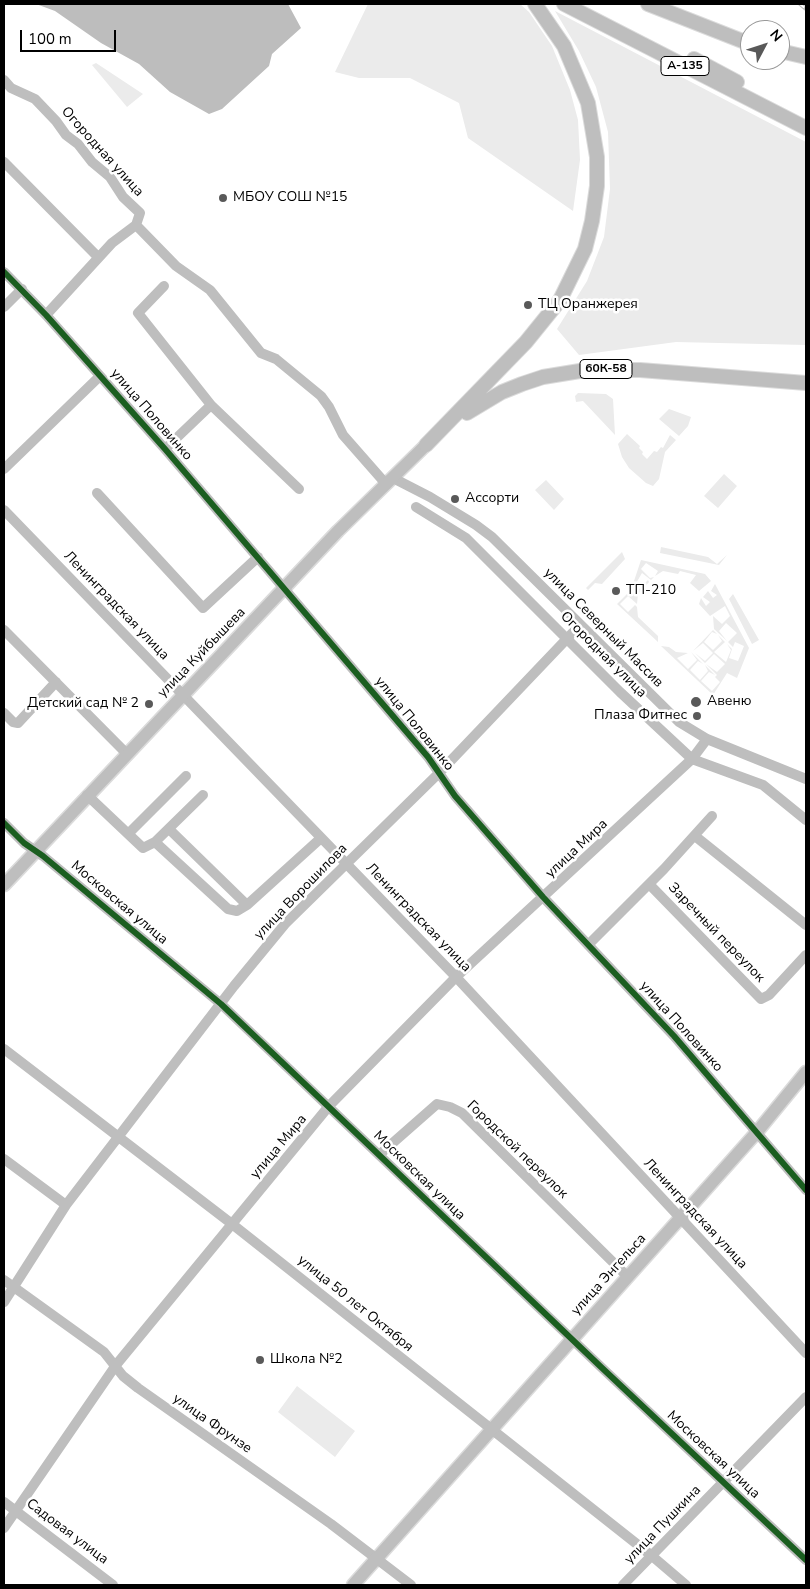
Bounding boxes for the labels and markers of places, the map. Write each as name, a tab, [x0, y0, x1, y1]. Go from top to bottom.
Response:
place label: МБОУ СОШ №15	[233, 190, 348, 206]
marker: МБОУ СОШ №15	[217, 192, 229, 204]
place label: ТЦ Оранжерея	[538, 297, 638, 313]
marker: ТЦ Оранжерея	[522, 299, 534, 311]
place label: Ассорти	[465, 491, 519, 507]
marker: Ассорти	[449, 493, 461, 505]
place label: ТП-210	[626, 583, 676, 599]
marker: ТП-210	[610, 585, 622, 597]
place label: Авеню	[707, 694, 751, 710]
marker: Авеню	[689, 695, 703, 709]
place label: Детский сад № 2	[27, 696, 139, 712]
marker: Детский сад № 2	[143, 698, 155, 710]
place label: Плаза Фитнес	[594, 708, 687, 724]
marker: Плаза Фитнес	[691, 710, 703, 722]
place label: Школа №2	[270, 1352, 343, 1368]
marker: Школа №2	[254, 1354, 266, 1366]

